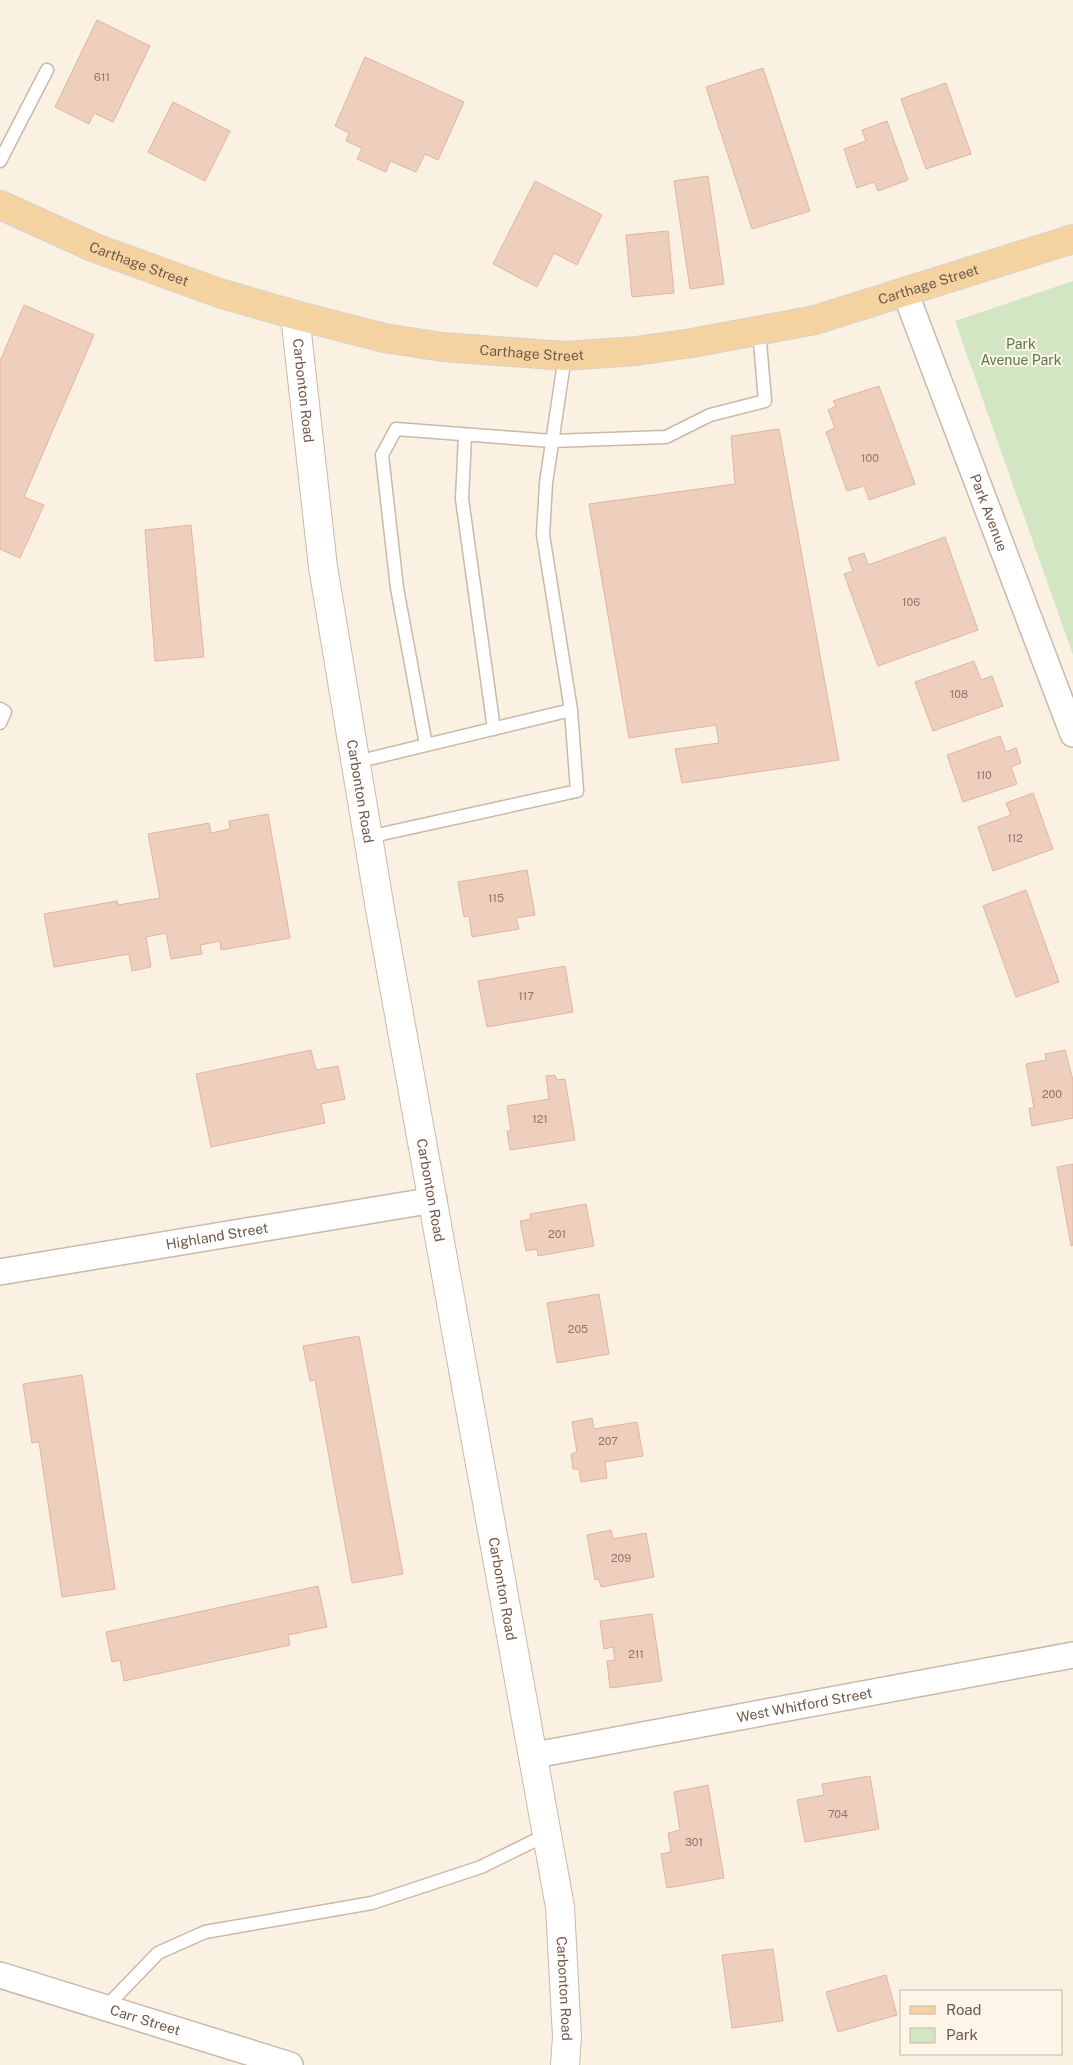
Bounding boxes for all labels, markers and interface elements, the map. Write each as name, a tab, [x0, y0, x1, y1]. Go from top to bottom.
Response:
house number: 611	[94, 71, 110, 83]
street label: Carthage Street	[87, 238, 191, 289]
street label: Carthage Street	[876, 261, 981, 308]
park label: Park Avenue Park	[980, 336, 1062, 368]
street label: Carbonton Road	[290, 338, 317, 443]
street label: Carthage Street	[479, 342, 585, 364]
house number: 100	[861, 452, 879, 464]
street label: Park Avenue	[967, 472, 1011, 554]
house number: 106	[902, 596, 920, 608]
house number: 108	[950, 688, 968, 700]
street label: Carbonton Road	[344, 738, 377, 844]
house number: 110	[976, 769, 992, 781]
house number: 112	[1007, 832, 1023, 844]
house number: 115	[488, 892, 504, 904]
house number: 117	[518, 990, 534, 1002]
house number: 200	[1042, 1088, 1062, 1100]
house number: 121	[532, 1113, 548, 1125]
street label: Carbonton Road	[414, 1137, 448, 1243]
street label: Highland Street	[165, 1220, 269, 1252]
house number: 201	[548, 1228, 566, 1240]
house number: 205	[568, 1323, 588, 1335]
house number: 207	[598, 1435, 618, 1447]
street label: Carbonton Road	[485, 1536, 520, 1642]
house number: 209	[611, 1552, 631, 1564]
house number: 211	[628, 1648, 644, 1660]
street label: West Whitford Street	[735, 1685, 873, 1725]
house number: 704	[828, 1808, 848, 1820]
house number: 301	[685, 1836, 703, 1848]
street label: Carbonton Road	[554, 1936, 575, 2041]
legend	[900, 1990, 1063, 2055]
text: Road	[946, 2001, 982, 2018]
street label: Carr Street	[108, 2002, 182, 2038]
text: Park	[946, 2026, 978, 2043]

